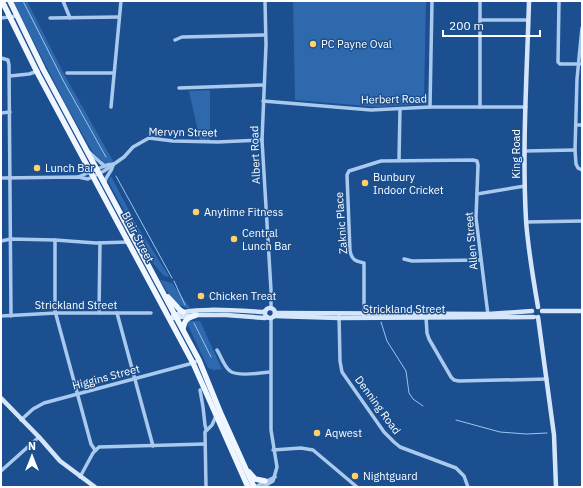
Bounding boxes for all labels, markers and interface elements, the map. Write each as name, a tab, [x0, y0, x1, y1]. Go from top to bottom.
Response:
scale bar	[443, 12, 540, 38]
text: 200 m	[449, 18, 484, 33]
place label: PC Payne Oval	[321, 37, 392, 51]
marker: PC Payne Oval	[308, 39, 318, 49]
street label: Herbert Road	[361, 91, 427, 107]
street label: Mervyn Street	[148, 124, 218, 140]
street label: Albert Road	[247, 126, 263, 184]
street label: King Road	[509, 129, 523, 179]
place label: Lunch Bar	[45, 161, 94, 175]
marker: Lunch Bar	[32, 163, 42, 173]
place label: Bunbury Indoor Cricket	[373, 170, 444, 197]
marker: Bunbury Indoor Cricket	[360, 178, 370, 188]
street label: Zaknic Place	[332, 191, 350, 255]
place label: Anytime Fitness	[204, 205, 283, 219]
marker: Anytime Fitness	[191, 207, 201, 217]
street label: Blair Street	[119, 209, 157, 265]
street label: Allen Street	[461, 211, 481, 271]
place label: Central Lunch Bar	[242, 226, 291, 253]
marker: Central Lunch Bar	[229, 234, 239, 244]
place label: Chicken Treat	[209, 289, 277, 303]
marker: Chicken Treat	[196, 291, 206, 301]
street label: Strickland Street	[35, 298, 117, 312]
street label: Strickland Street	[363, 302, 445, 316]
street label: Higgins Street	[71, 361, 141, 393]
street label: Denning Road	[352, 373, 404, 437]
place label: Aqwest	[325, 426, 362, 440]
marker: Aqwest	[312, 428, 322, 438]
north arrow	[12, 436, 52, 476]
text: N	[28, 439, 36, 453]
place label: Nightguard	[363, 469, 418, 483]
marker: Nightguard	[350, 471, 360, 481]

